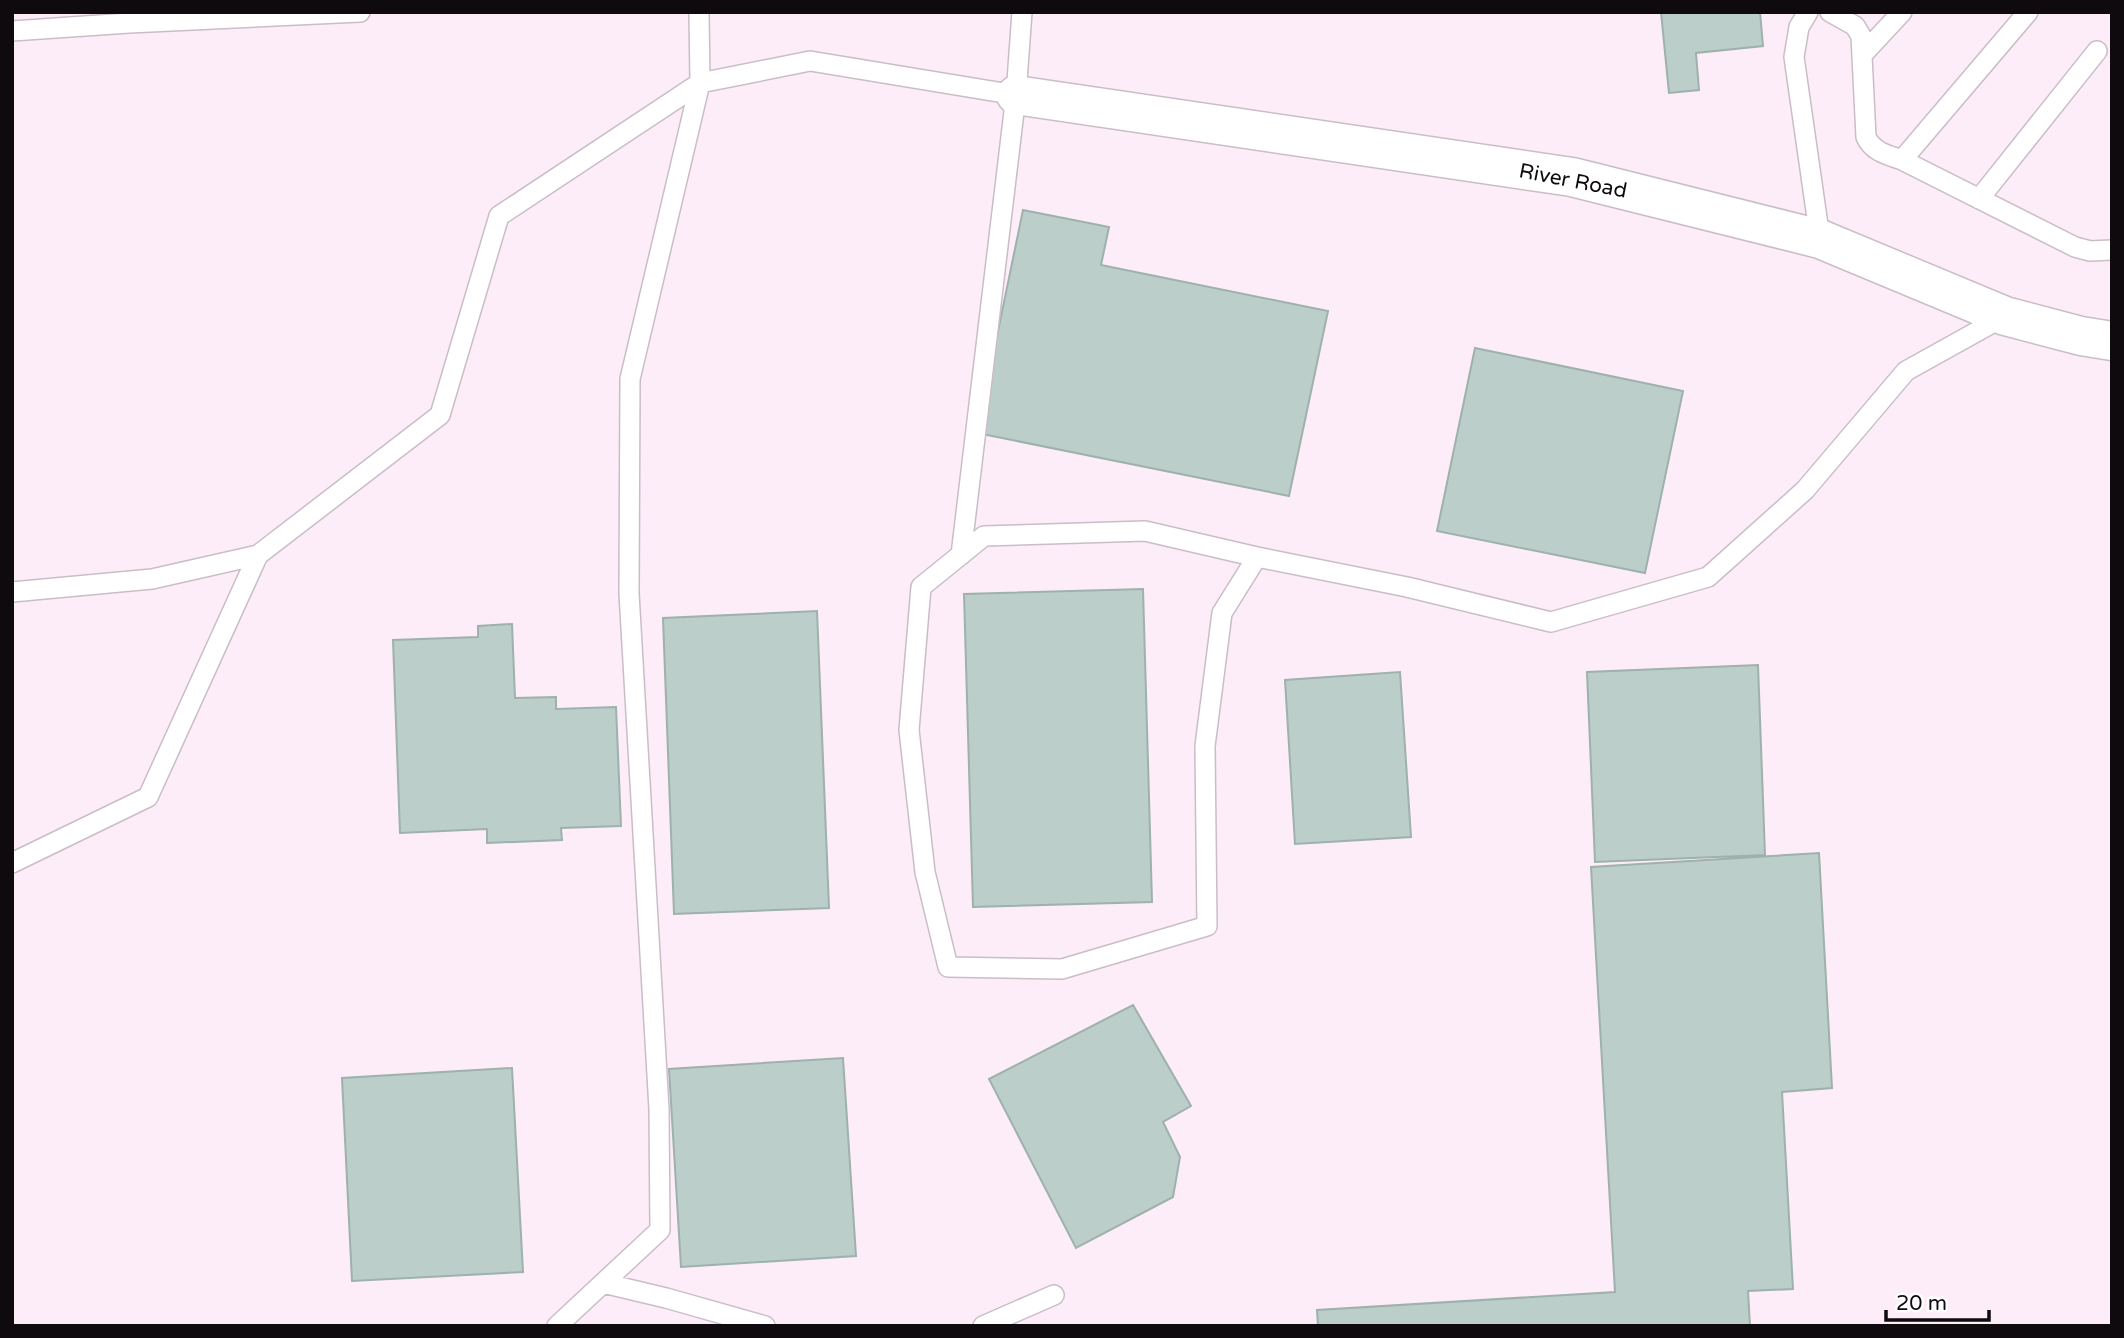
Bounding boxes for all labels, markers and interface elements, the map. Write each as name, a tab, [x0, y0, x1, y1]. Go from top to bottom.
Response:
street label: River Road	[1517, 158, 1629, 204]
scale bar	[1886, 1278, 1989, 1322]
text: 20 m	[1896, 1291, 1947, 1316]

